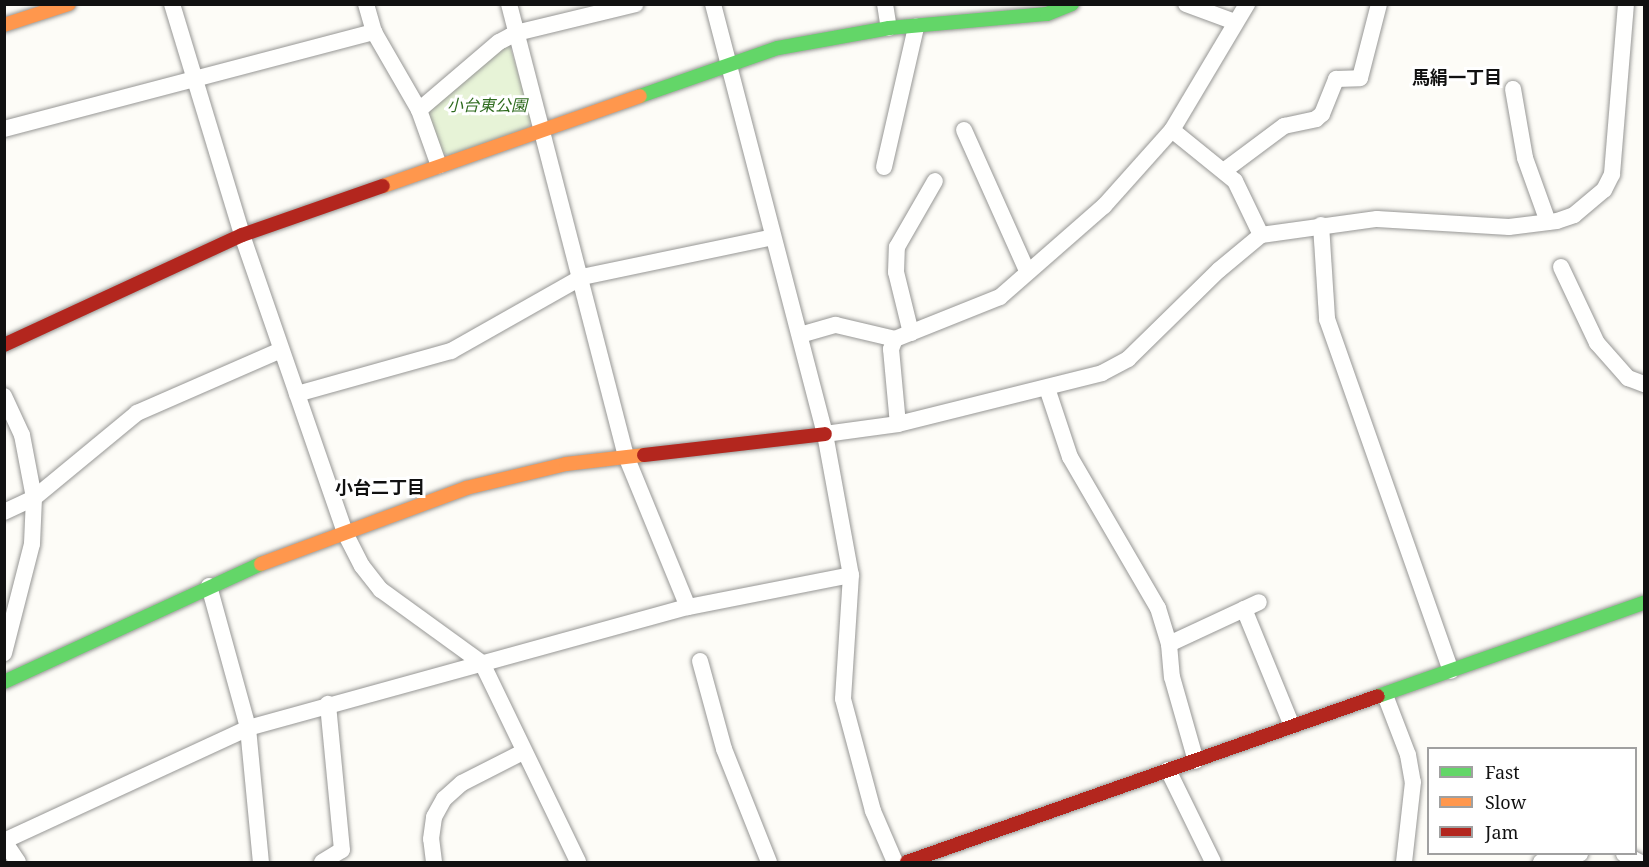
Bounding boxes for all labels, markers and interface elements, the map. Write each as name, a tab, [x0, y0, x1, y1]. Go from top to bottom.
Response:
district label: 馬絹一丁目	[1412, 66, 1502, 88]
park label: 小台東公園	[447, 95, 527, 115]
district label: 小台二丁目	[335, 476, 425, 498]
legend	[1427, 747, 1637, 855]
text: Fast	[1485, 760, 1520, 784]
text: Slow	[1485, 790, 1526, 814]
text: Jam	[1485, 820, 1519, 844]

